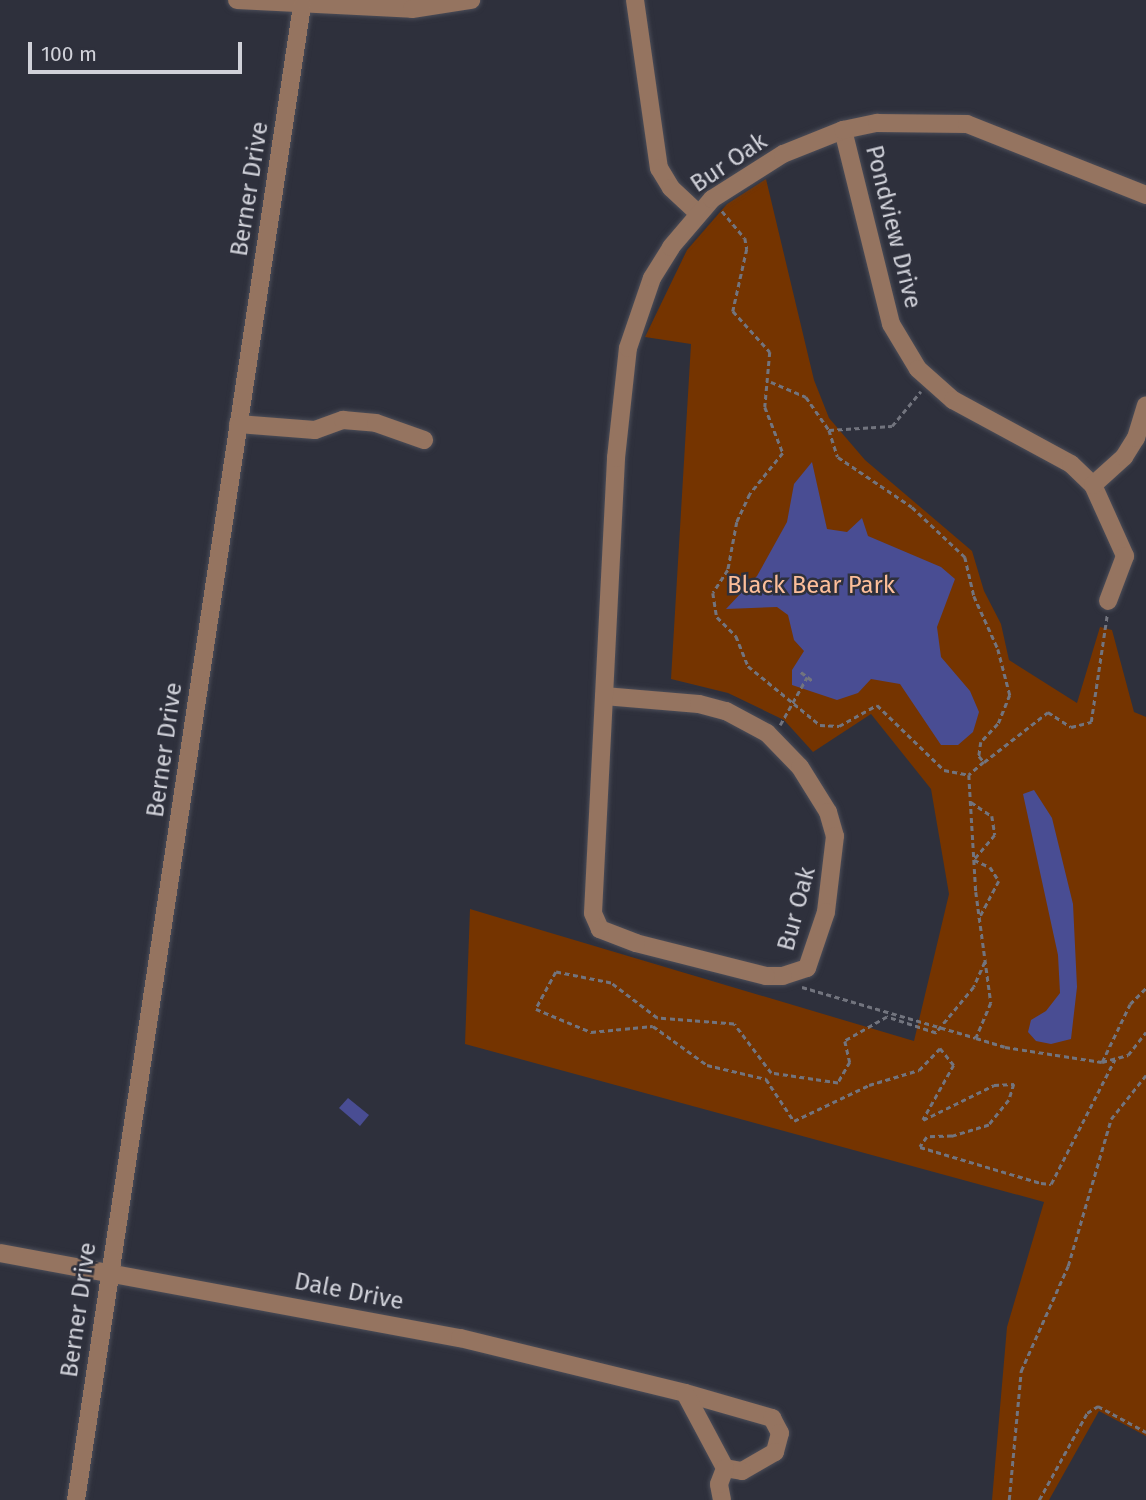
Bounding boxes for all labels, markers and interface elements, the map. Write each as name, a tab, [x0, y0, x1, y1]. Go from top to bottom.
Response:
scale bar	[32, 28, 245, 72]
text: 100 m	[41, 41, 97, 67]
street label: Berner Drive	[225, 120, 275, 258]
street label: Bur Oak	[685, 127, 773, 199]
street label: Pondview Drive	[859, 142, 927, 312]
park label: Black Bear Park	[727, 572, 895, 600]
street label: Berner Drive	[141, 681, 189, 819]
street label: Bur Oak	[772, 864, 822, 954]
street label: Berner Drive	[55, 1241, 103, 1379]
street label: Dale Drive	[292, 1267, 406, 1317]

